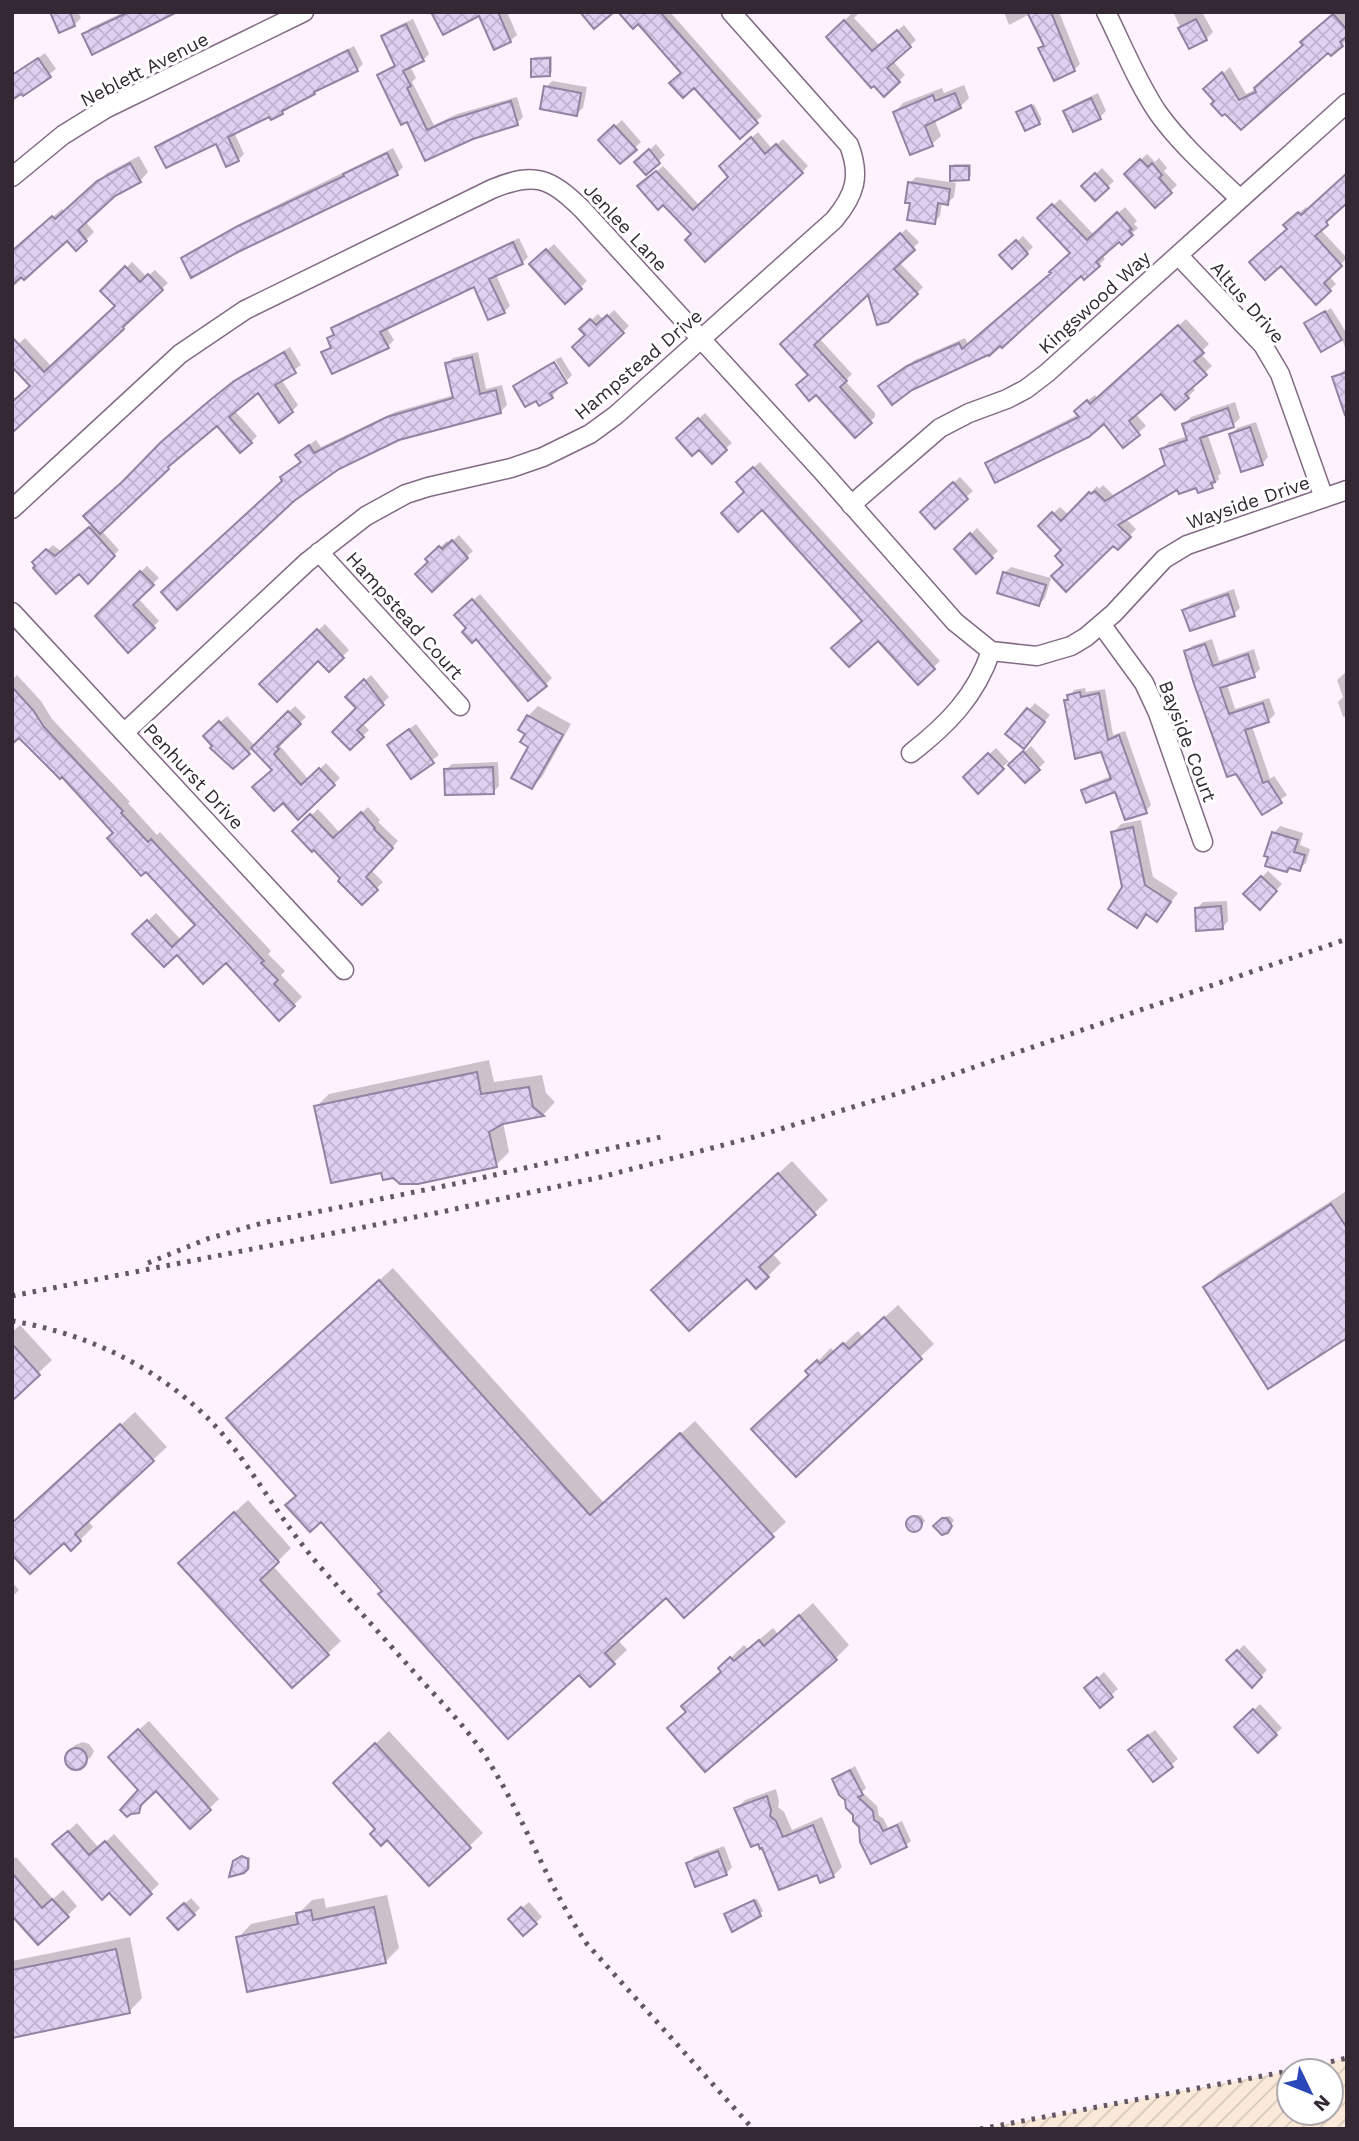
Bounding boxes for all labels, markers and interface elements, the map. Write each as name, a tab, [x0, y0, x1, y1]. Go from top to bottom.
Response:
street label: Neblett Avenue	[76, 27, 212, 112]
street label: Jenlee Lane	[579, 178, 672, 276]
street label: Kingswood Way	[1034, 246, 1155, 359]
street label: Altus Drive	[1206, 257, 1290, 348]
street label: Hampstead Drive	[570, 304, 707, 425]
street label: Wayside Drive	[1183, 471, 1313, 534]
street label: Hampstead Court	[341, 547, 468, 684]
street label: Bayside Court	[1154, 677, 1221, 805]
street label: Penhurst Drive	[139, 719, 249, 834]
north arrow	[1275, 2057, 1345, 2127]
text: N	[1309, 2090, 1335, 2116]

